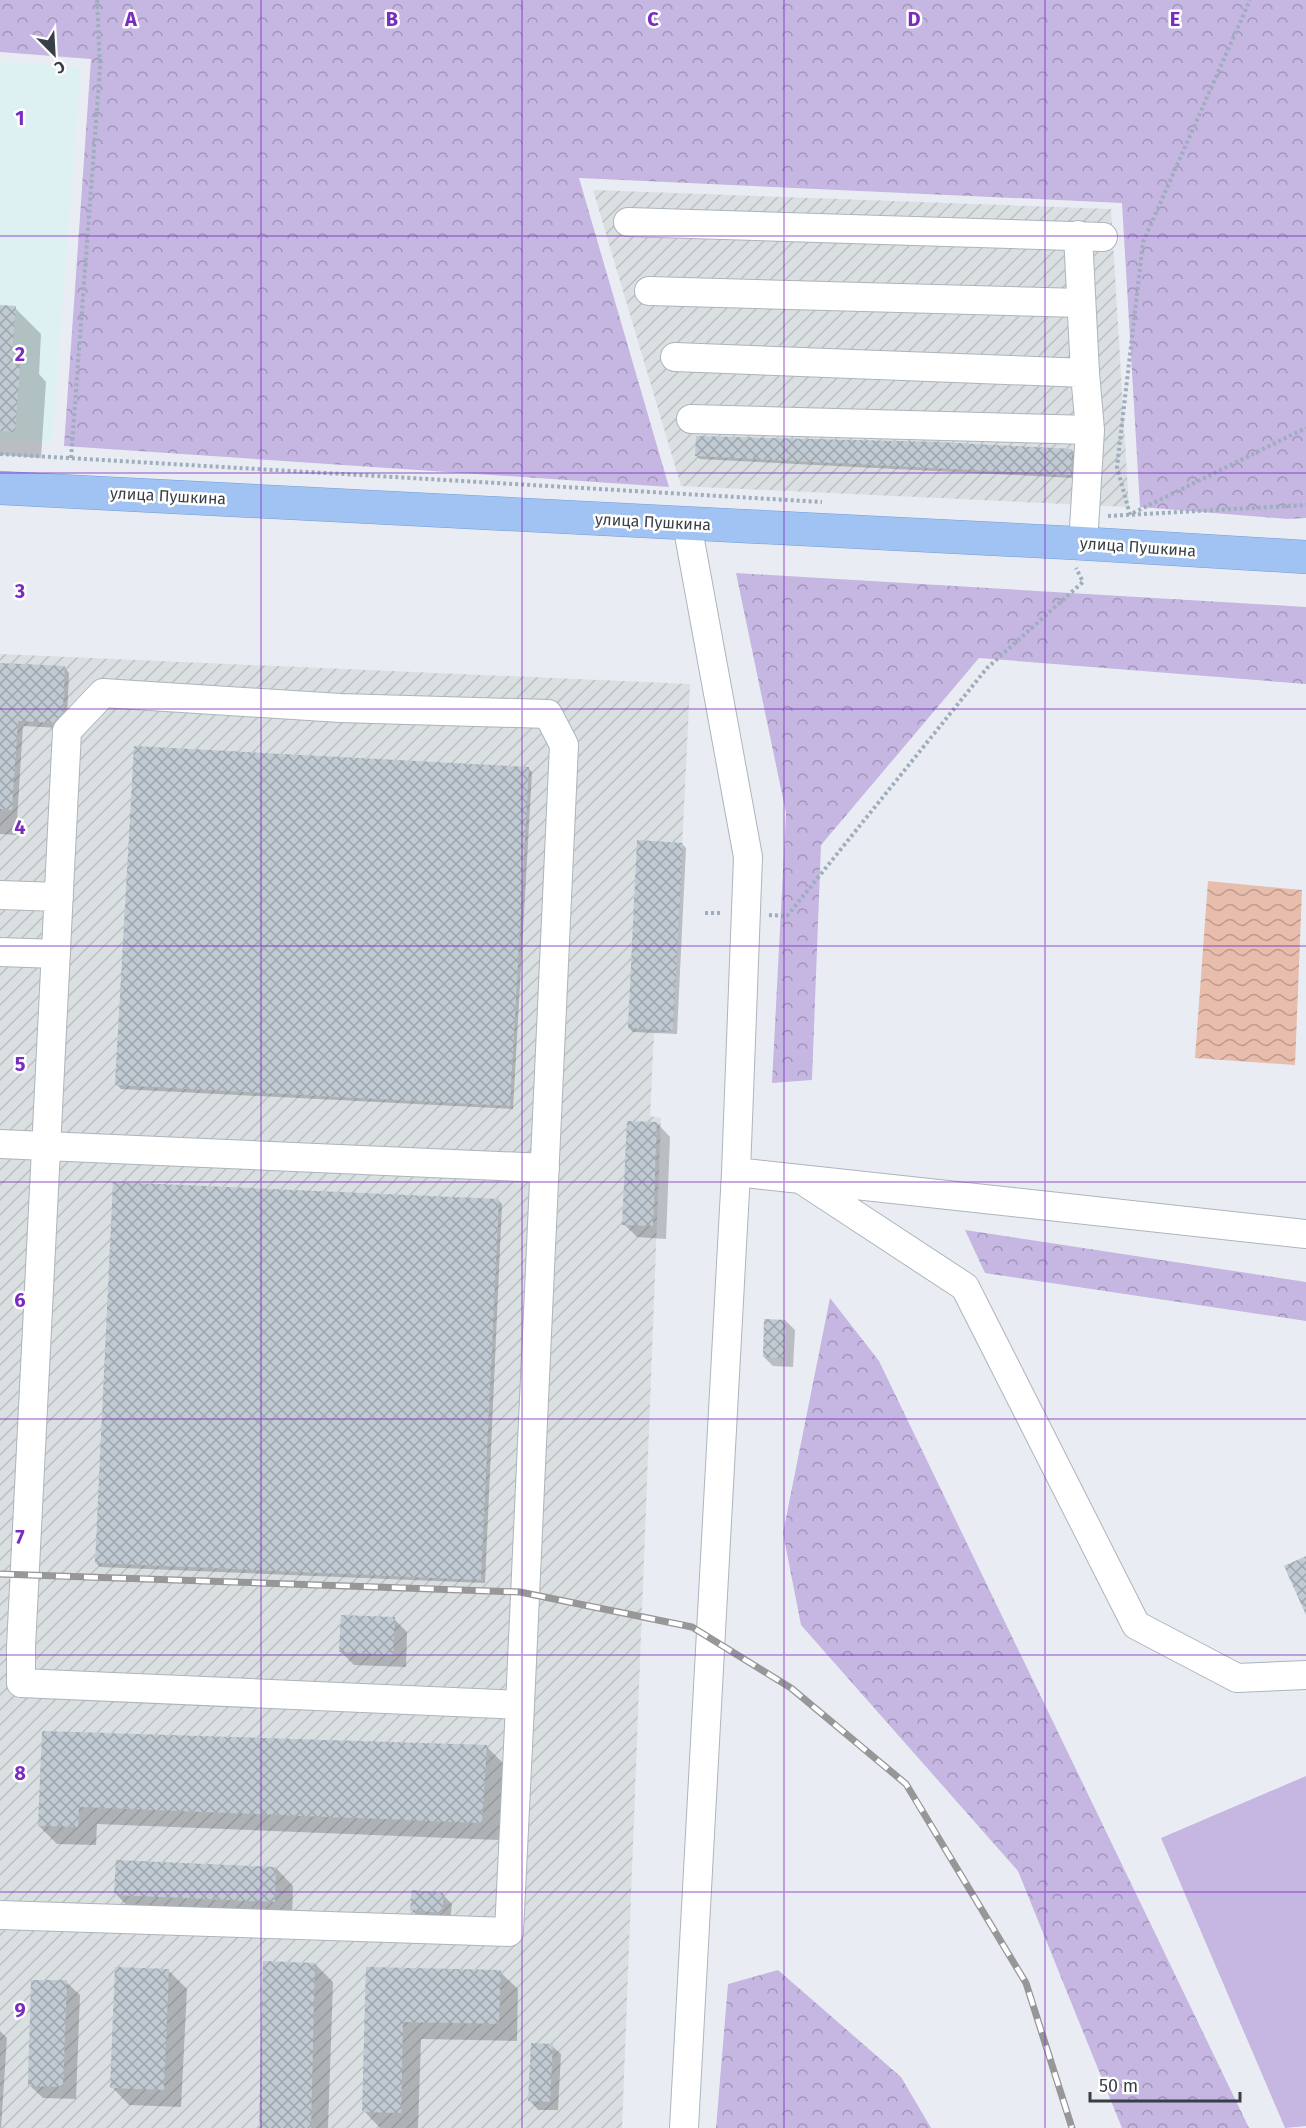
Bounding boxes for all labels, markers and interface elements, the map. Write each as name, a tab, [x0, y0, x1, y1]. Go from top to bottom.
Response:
text: A	[124, 7, 138, 31]
text: B	[386, 7, 398, 31]
text: C	[647, 7, 659, 31]
text: D	[907, 7, 921, 31]
text: E	[1170, 7, 1180, 31]
north arrow	[24, 24, 84, 84]
text: С	[51, 57, 68, 78]
text: 1	[15, 106, 25, 130]
text: 2	[15, 342, 25, 366]
street label: улица Пушкина	[109, 483, 227, 509]
street label: улица Пушкина	[594, 509, 712, 535]
street label: улица Пушкина	[1079, 533, 1197, 561]
text: 3	[14, 579, 25, 603]
text: 4	[14, 815, 26, 839]
text: 5	[15, 1052, 26, 1076]
text: 6	[14, 1288, 26, 1312]
text: 7	[15, 1525, 25, 1549]
text: 8	[14, 1761, 26, 1785]
text: 9	[14, 1998, 26, 2022]
scale bar	[1090, 2065, 1240, 2103]
text: 50 m	[1099, 2075, 1138, 2097]

